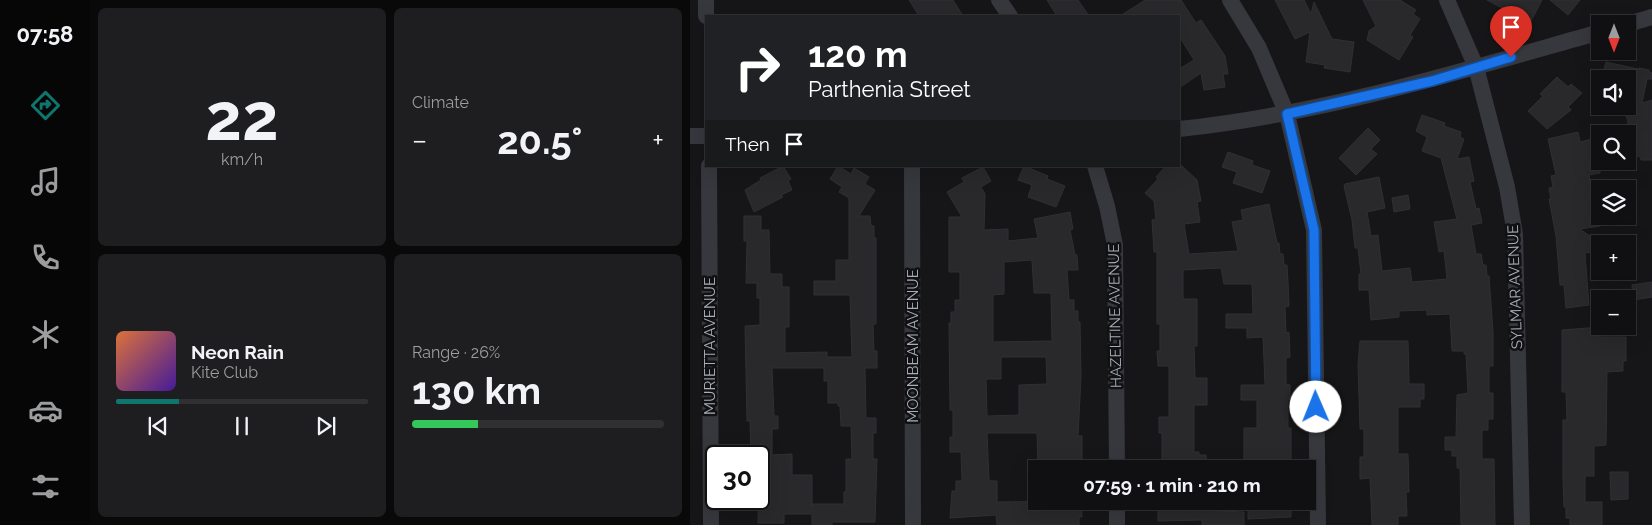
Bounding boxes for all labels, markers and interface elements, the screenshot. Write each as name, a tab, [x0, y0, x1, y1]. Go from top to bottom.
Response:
pin	[1490, 6, 1532, 57]
icon: arrive	[1497, 13, 1525, 41]
north arrow	[1591, 15, 1636, 60]
map controls	[1591, 15, 1636, 335]
text: 07:58	[17, 21, 73, 47]
text: 120 m	[808, 34, 908, 75]
icon: right	[725, 35, 790, 100]
button: sound	[1591, 70, 1636, 115]
text: Parthenia Street	[808, 76, 971, 102]
text: 22	[205, 79, 279, 155]
icon: directions	[28, 88, 63, 123]
text: Climate	[412, 93, 469, 112]
text: 20.5°	[497, 118, 582, 163]
text: −	[412, 124, 427, 157]
text: +	[652, 124, 664, 157]
button: search	[1591, 125, 1636, 170]
icon: arrive	[780, 130, 808, 158]
text: Then	[725, 133, 770, 155]
text: km/h	[221, 150, 263, 169]
icon: music	[28, 164, 63, 199]
button: layers	[1591, 180, 1636, 225]
street label: SYLMAR AVENUE	[1504, 225, 1526, 349]
button: +	[1591, 235, 1636, 280]
icon: phone	[28, 240, 63, 275]
street label: HAZELTINE AVENUE	[1105, 244, 1125, 388]
street label: MOONBEAM AVENUE	[904, 269, 922, 423]
street label: MURIETTA AVENUE	[701, 277, 719, 415]
button: −	[1591, 290, 1636, 335]
icon: climate	[28, 317, 63, 352]
text: Neon Rain	[191, 341, 284, 363]
text: Range · 26%	[412, 343, 500, 362]
text: Kite Club	[191, 363, 258, 382]
text: 130 km	[412, 368, 541, 413]
position arrow	[1289, 380, 1341, 432]
icon: car	[28, 393, 63, 428]
icon: previous	[144, 412, 172, 440]
icon: pause	[228, 412, 256, 440]
icon: next	[312, 412, 340, 440]
speed limit sign: 30	[705, 445, 770, 510]
icon: filters	[28, 469, 63, 504]
text: 07:59 · 1 min · 210 m	[1083, 474, 1261, 496]

